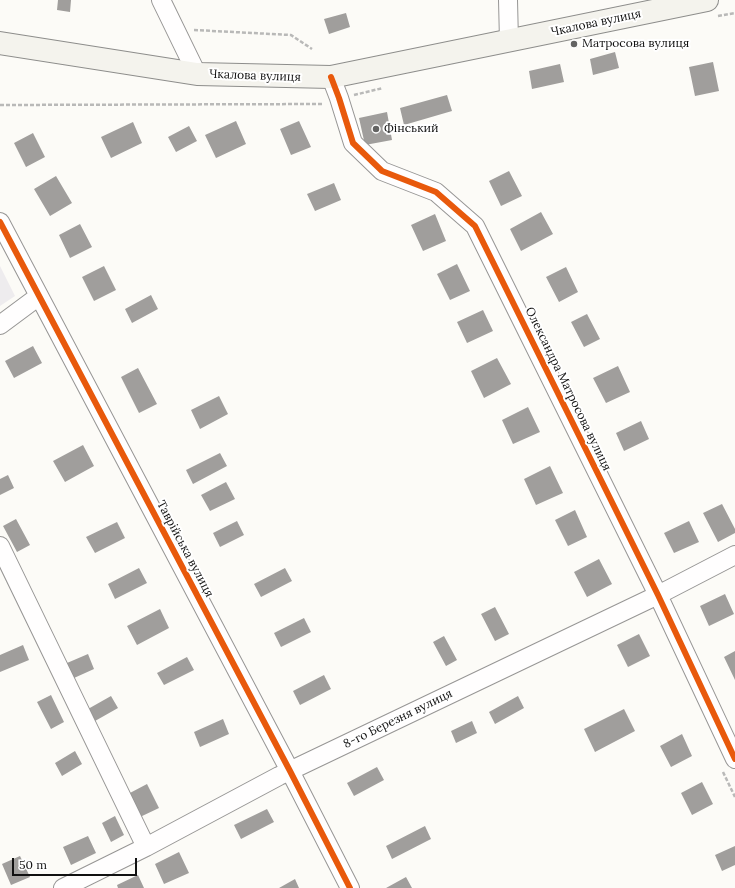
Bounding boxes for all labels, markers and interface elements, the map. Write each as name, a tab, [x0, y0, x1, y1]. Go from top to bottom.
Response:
street label: Чкалова вулиця	[550, 6, 642, 40]
place label: Матросова вулиця	[582, 37, 689, 51]
marker: Матросова вулиця	[569, 39, 579, 49]
street label: Чкалова вулиця	[209, 67, 301, 85]
place label: Фінський	[384, 122, 439, 136]
marker: Фінський	[371, 124, 381, 134]
street label: Олександра Матросова вулиця	[522, 305, 614, 473]
street label: Таврійська вулиця	[153, 498, 217, 600]
street label: 8-го Березня вулиця	[341, 686, 455, 752]
scale bar	[14, 850, 139, 876]
text: 50 m	[19, 857, 47, 872]

